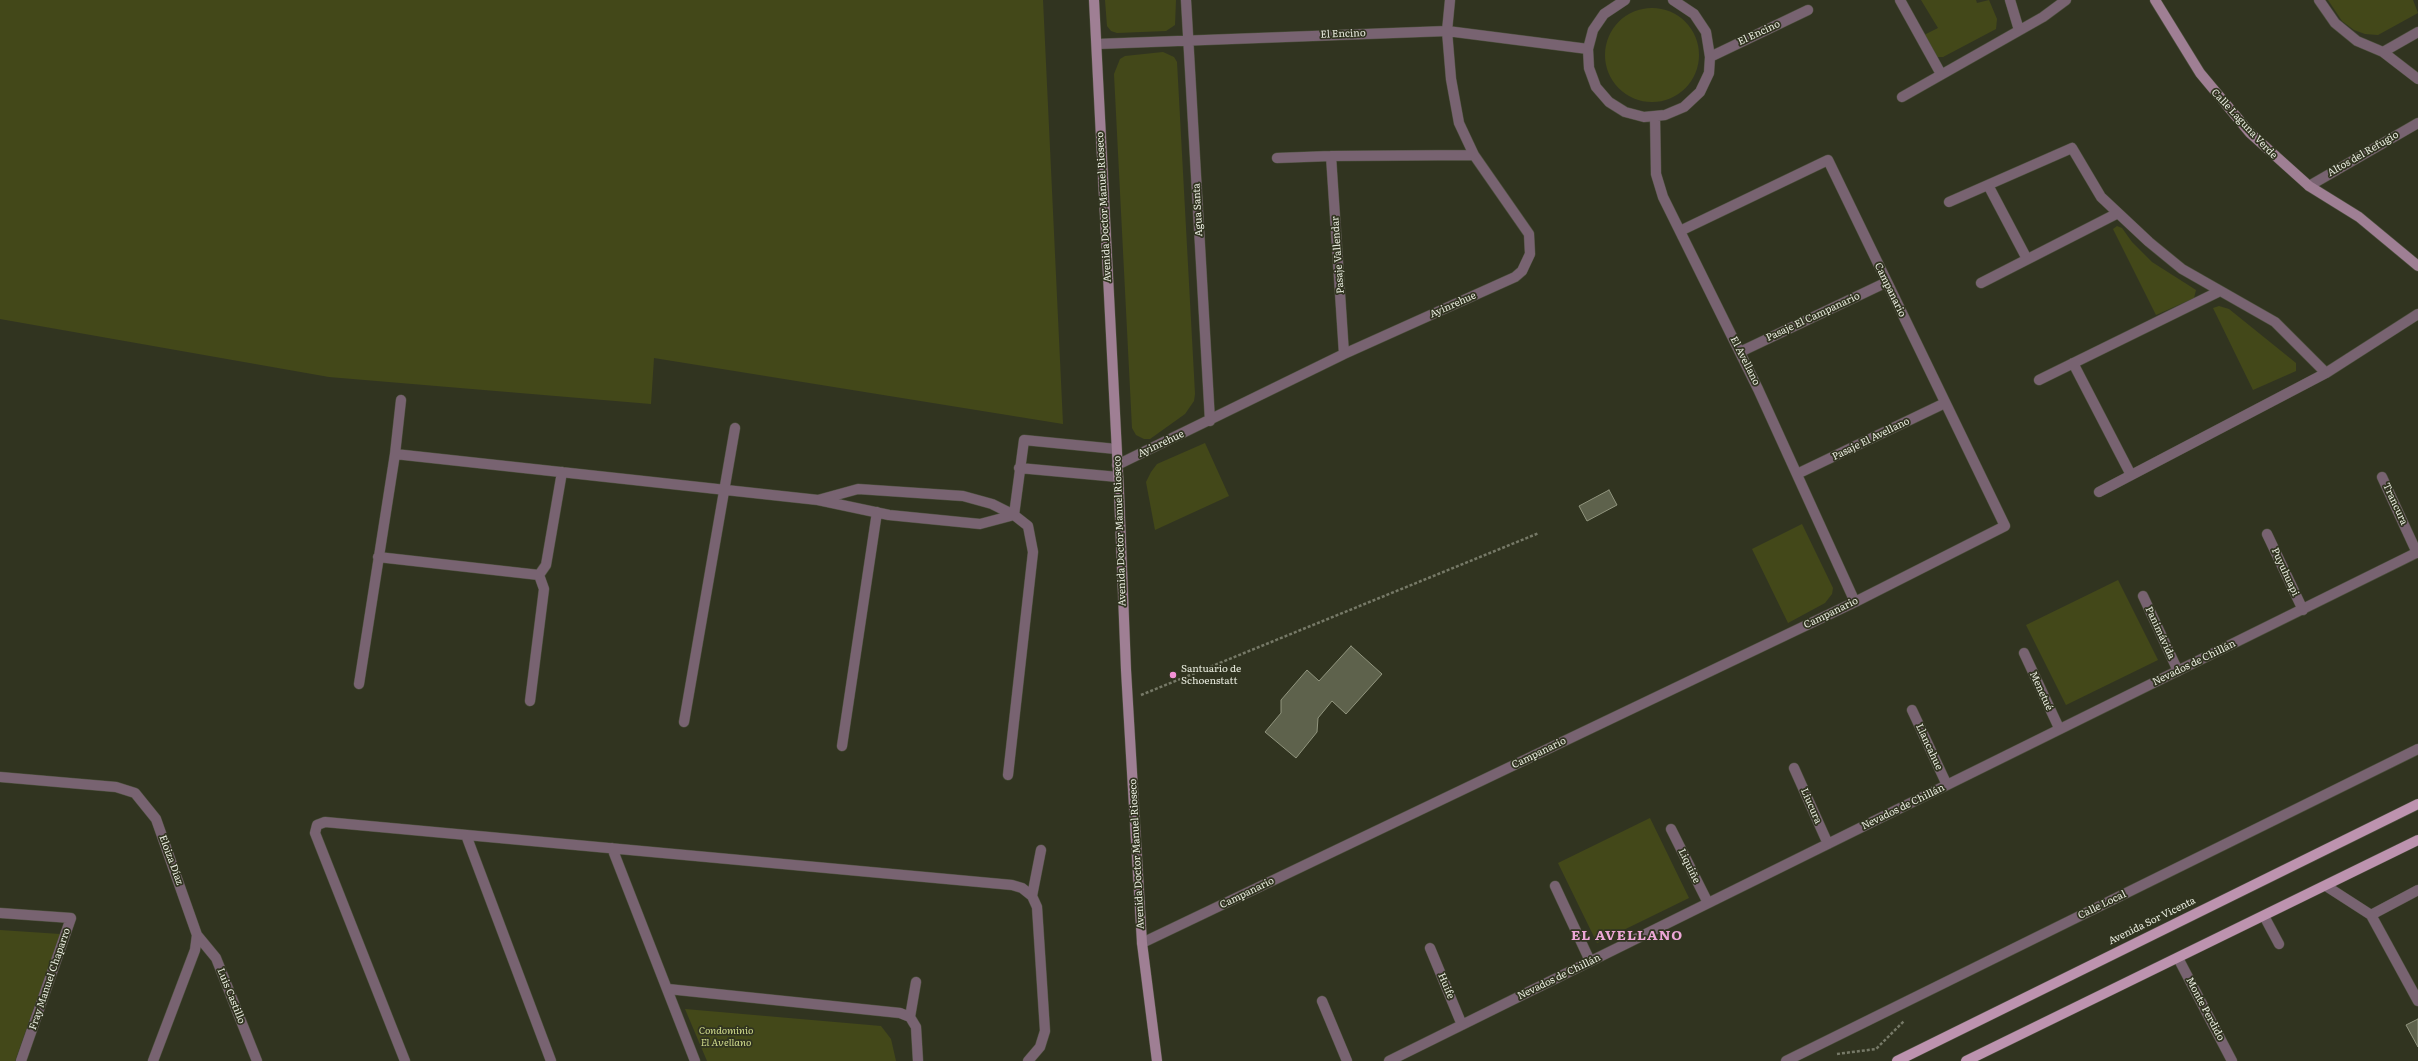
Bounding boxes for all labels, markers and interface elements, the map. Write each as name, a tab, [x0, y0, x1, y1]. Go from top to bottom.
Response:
street label: El Encino	[1736, 18, 1782, 48]
street label: El Encino	[1320, 27, 1366, 41]
street label: Calle Laguna Verde	[2209, 87, 2279, 161]
street label: Altos del Refugio	[2325, 129, 2401, 179]
street label: Avenida Doctor Manuel Rioseco	[1094, 131, 1114, 283]
street label: Agua Santa	[1191, 183, 1205, 237]
street label: Pasaje Vallendar	[1329, 216, 1347, 294]
street label: Campanario	[1872, 261, 1908, 319]
street label: Ayinrehue	[1428, 289, 1478, 321]
street label: Pasaje El Campanario	[1764, 290, 1862, 344]
street label: El Avellano	[1728, 335, 1762, 387]
street label: Pasaje El Avellano	[1830, 415, 1912, 463]
street label: Ayinrehue	[1136, 428, 1186, 460]
street label: Avenida Doctor Manuel Rioseco	[1111, 456, 1129, 606]
street label: Trancura	[2380, 481, 2410, 527]
street label: Puyuhuapi	[2269, 546, 2301, 598]
street label: Campanario	[1802, 595, 1860, 631]
street label: Panimávida	[2143, 605, 2177, 661]
street label: Nevados de Chillán	[2151, 638, 2237, 688]
place label: Santuario de Schoenstatt	[1181, 663, 1241, 686]
street label: Menetué	[2027, 669, 2055, 713]
marker: Santuario de Schoenstatt	[1168, 670, 1178, 680]
street label: Llancahue	[1913, 722, 1945, 772]
street label: Campanario	[1510, 735, 1568, 771]
street label: Avenida Doctor Manuel Rioseco	[1127, 778, 1147, 930]
street label: Nevados de Chillán	[1860, 782, 1946, 832]
street label: Liucura	[1798, 786, 1824, 826]
street label: Eloiza Díaz	[156, 833, 186, 887]
street label: Liquiñe	[1675, 847, 1703, 885]
street label: Campanario	[1218, 875, 1276, 911]
street label: Calle Local	[2076, 888, 2128, 922]
street label: Avenida Sor Vicenta	[2107, 895, 2197, 947]
street label: Fray Manuel Chaparro	[27, 926, 73, 1032]
district label: EL AVELLANO	[1571, 928, 1683, 944]
street label: Nevados de Chillán	[1516, 952, 1602, 1002]
street label: Luis Castillo	[214, 966, 248, 1026]
street label: Huife	[1435, 971, 1457, 1001]
street label: Monte Perdido	[2183, 975, 2227, 1043]
park label: Condominio El Avellano	[699, 1025, 753, 1048]

